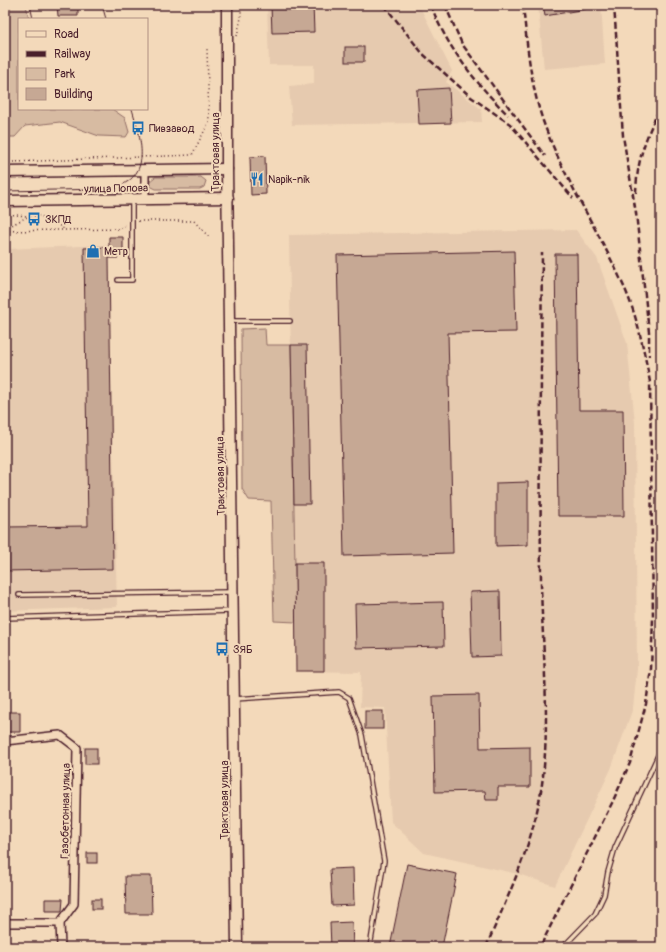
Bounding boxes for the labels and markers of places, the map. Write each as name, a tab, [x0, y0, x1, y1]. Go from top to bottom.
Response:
bus stop icon: Пивзавод	[130, 120, 146, 136]
place label: Пивзавод	[149, 122, 195, 135]
restaurant icon: Napik-nik	[249, 171, 265, 187]
place label: Napik-nik	[268, 173, 310, 186]
bus stop icon: ЗКПД	[26, 211, 42, 227]
place label: ЗКПД	[45, 213, 72, 226]
shop icon: Метр	[85, 243, 101, 259]
place label: Метр	[104, 245, 128, 258]
bus stop icon: ЗЯБ	[214, 641, 230, 657]
place label: ЗЯБ	[233, 643, 253, 656]

